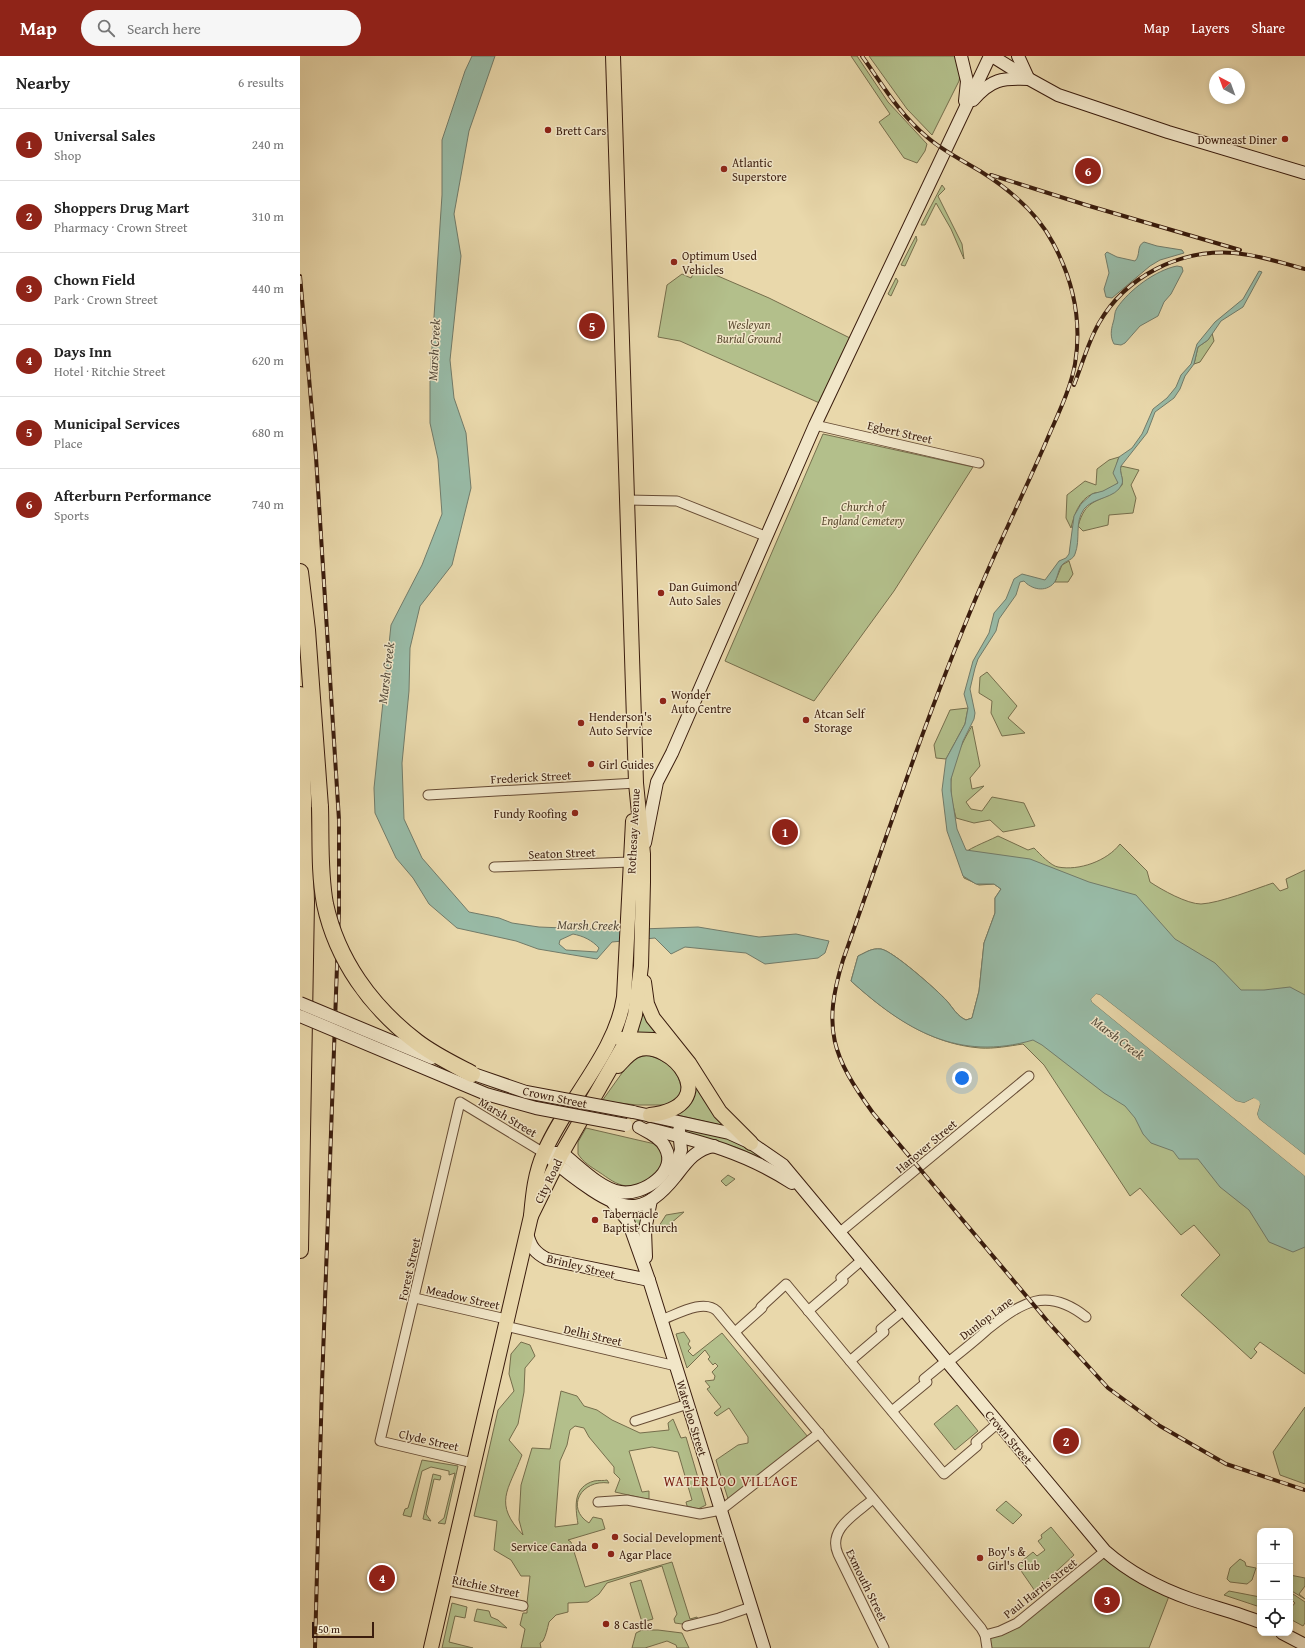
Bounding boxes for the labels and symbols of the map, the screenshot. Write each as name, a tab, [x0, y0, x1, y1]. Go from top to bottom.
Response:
north arrow	[1209, 68, 1245, 104]
place label: Brett Cars	[556, 122, 606, 139]
marker: Brett Cars	[543, 125, 553, 135]
place label: Downeast Diner	[1198, 131, 1277, 148]
marker: Downeast Diner	[1280, 134, 1290, 144]
place label: Atlantic Superstore	[732, 154, 787, 185]
pin: 6	[1075, 156, 1101, 186]
marker: Atlantic Superstore	[719, 164, 729, 174]
place label: Optimum Used Vehicles	[682, 247, 757, 278]
marker: Optimum Used Vehicles	[669, 257, 679, 267]
pin: 5	[579, 311, 605, 341]
park label: Wesleyan Burial Ground	[716, 316, 781, 347]
water label: Marsh Creek	[423, 319, 445, 381]
street label: Egbert Street	[866, 416, 935, 448]
park label: Church of England Cemetery	[821, 498, 905, 529]
place label: Dan Guimond Auto Sales	[669, 578, 738, 609]
marker: Dan Guimond Auto Sales	[656, 588, 666, 598]
water label: Marsh Creek	[373, 641, 399, 705]
place label: Wonder Auto Centre	[671, 686, 732, 717]
marker: Wonder Auto Centre	[658, 696, 668, 706]
place label: Atcan Self Storage	[814, 705, 866, 736]
place label: Henderson's Auto Service	[589, 708, 653, 739]
marker: Atcan Self Storage	[801, 715, 811, 725]
marker: Henderson's Auto Service	[576, 718, 586, 728]
place label: Girl Guides	[599, 756, 654, 773]
marker: Girl Guides	[586, 759, 596, 769]
street label: Frederick Street	[490, 766, 573, 788]
street label: Rothesay Avenue	[622, 787, 644, 874]
place label: Fundy Roofing	[494, 805, 567, 822]
marker: Fundy Roofing	[570, 808, 580, 818]
pin: 1	[772, 817, 798, 847]
street label: Seaton Street	[528, 843, 597, 863]
water label: Marsh Creek	[557, 915, 619, 935]
water label: Marsh Creek	[1088, 1012, 1148, 1064]
your location	[952, 1068, 972, 1088]
street label: Crown Street	[521, 1082, 590, 1112]
street label: Marsh Street	[476, 1093, 541, 1141]
street label: Hanover Street	[892, 1115, 961, 1177]
street label: City Road	[530, 1155, 566, 1206]
place label: Tabernacle Baptist Church	[603, 1205, 678, 1236]
marker: Tabernacle Baptist Church	[590, 1215, 600, 1225]
street label: Forest Street	[394, 1235, 425, 1302]
street label: Brinley Street	[545, 1249, 618, 1283]
street label: Meadow Street	[425, 1280, 502, 1314]
street label: Dunlop Lane	[956, 1292, 1017, 1344]
street label: Delhi Street	[562, 1320, 625, 1350]
street label: Waterloo Street	[672, 1378, 712, 1459]
street label: Crown Street	[981, 1406, 1037, 1468]
street label: Clyde Street	[397, 1425, 461, 1455]
pin: 2	[1053, 1426, 1079, 1456]
district label: WATERLOO VILLAGE	[663, 1471, 799, 1491]
place label: Social Development	[623, 1529, 723, 1546]
marker: Social Development	[610, 1532, 620, 1542]
place label: Service Canada	[511, 1538, 587, 1555]
marker: Service Canada	[590, 1541, 600, 1551]
place label: Boy's & Girl's Club	[988, 1543, 1040, 1574]
place label: Agar Place	[619, 1546, 672, 1563]
street label: Exmouth Street	[842, 1546, 892, 1625]
marker: Agar Place	[606, 1549, 616, 1559]
marker: Boy's & Girl's Club	[975, 1553, 985, 1563]
street label: Paul Harris Street	[1000, 1553, 1081, 1622]
pin: 4	[369, 1563, 395, 1593]
street label: Ritchie Street	[451, 1571, 522, 1602]
pin: 3	[1094, 1585, 1120, 1615]
place label: 8 Castle	[614, 1616, 653, 1633]
marker: 8 Castle	[601, 1619, 611, 1629]
scale bar	[312, 1620, 374, 1639]

